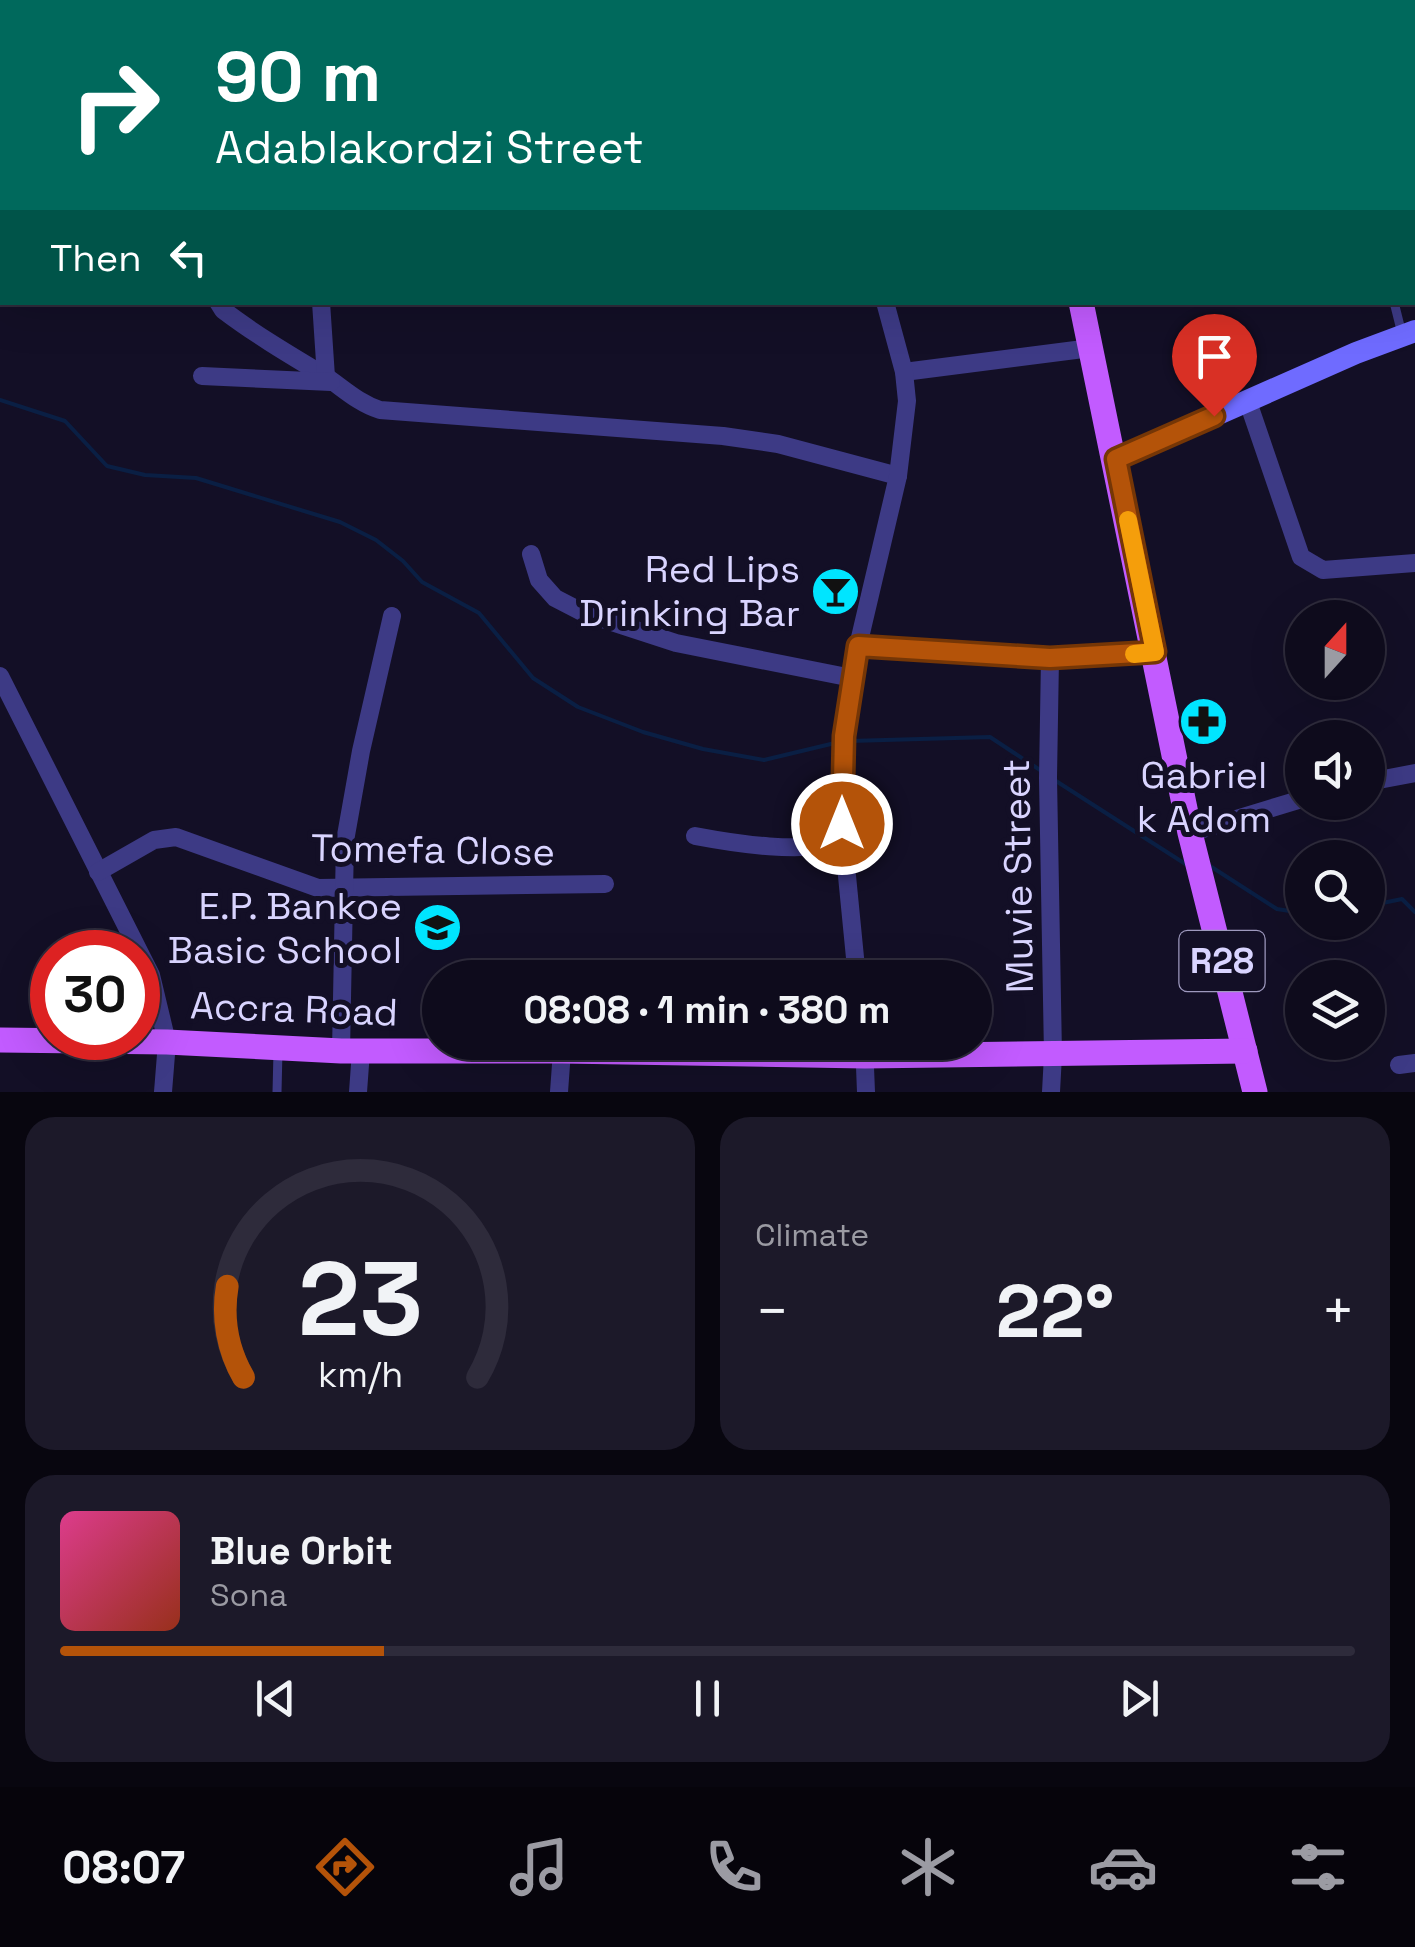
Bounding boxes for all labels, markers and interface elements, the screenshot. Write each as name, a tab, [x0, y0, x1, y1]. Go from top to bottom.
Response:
text: 90 m	[215, 32, 381, 121]
icon: right	[50, 40, 180, 170]
text: Adablakordzi Street	[215, 119, 644, 176]
icon: left	[161, 230, 216, 285]
text: Then	[50, 234, 141, 282]
pin	[1172, 314, 1257, 417]
icon: arrive	[1187, 329, 1242, 384]
place label: Red Lips Drinking Bar	[579, 545, 800, 637]
bar icon: Red Lips Drinking Bar	[809, 565, 861, 617]
north arrow	[1285, 600, 1385, 700]
map controls	[1285, 600, 1385, 1060]
pharmacy icon: Gabriel k Adom	[1178, 695, 1230, 747]
button: sound	[1285, 720, 1385, 820]
place label: Gabriel k Adom	[1137, 751, 1271, 843]
street label: Muvie Street	[992, 758, 1044, 994]
position arrow	[790, 772, 894, 876]
street label: Tomefa Close	[310, 824, 556, 876]
button: search	[1285, 840, 1385, 940]
place label: E.P. Bankoe Basic School	[168, 882, 402, 974]
school or university icon: E.P. Bankoe Basic School	[411, 902, 463, 954]
speed limit sign: 30	[30, 930, 160, 1060]
road number: R28	[1180, 931, 1264, 991]
button: layers	[1285, 960, 1385, 1060]
street label: Accra Road	[189, 981, 399, 1037]
text: 08:08 · 1 min · 380 m	[524, 986, 890, 1034]
text: Climate	[755, 1215, 869, 1255]
text: 23	[297, 1233, 423, 1365]
text: 22°	[996, 1263, 1114, 1359]
text: −	[755, 1276, 789, 1346]
text: +	[1321, 1276, 1355, 1346]
text: km/h	[317, 1352, 403, 1397]
text: Blue Orbit	[210, 1527, 393, 1575]
text: Sona	[210, 1575, 287, 1615]
icon: previous	[248, 1671, 303, 1726]
icon: pause	[680, 1671, 735, 1726]
icon: next	[1112, 1671, 1167, 1726]
icon: directions	[310, 1832, 380, 1902]
icon: music	[504, 1832, 574, 1902]
icon: phone	[699, 1832, 769, 1902]
icon: climate	[893, 1832, 963, 1902]
icon: car	[1088, 1832, 1158, 1902]
icon: filters	[1283, 1832, 1353, 1902]
text: 08:07	[62, 1839, 185, 1896]

